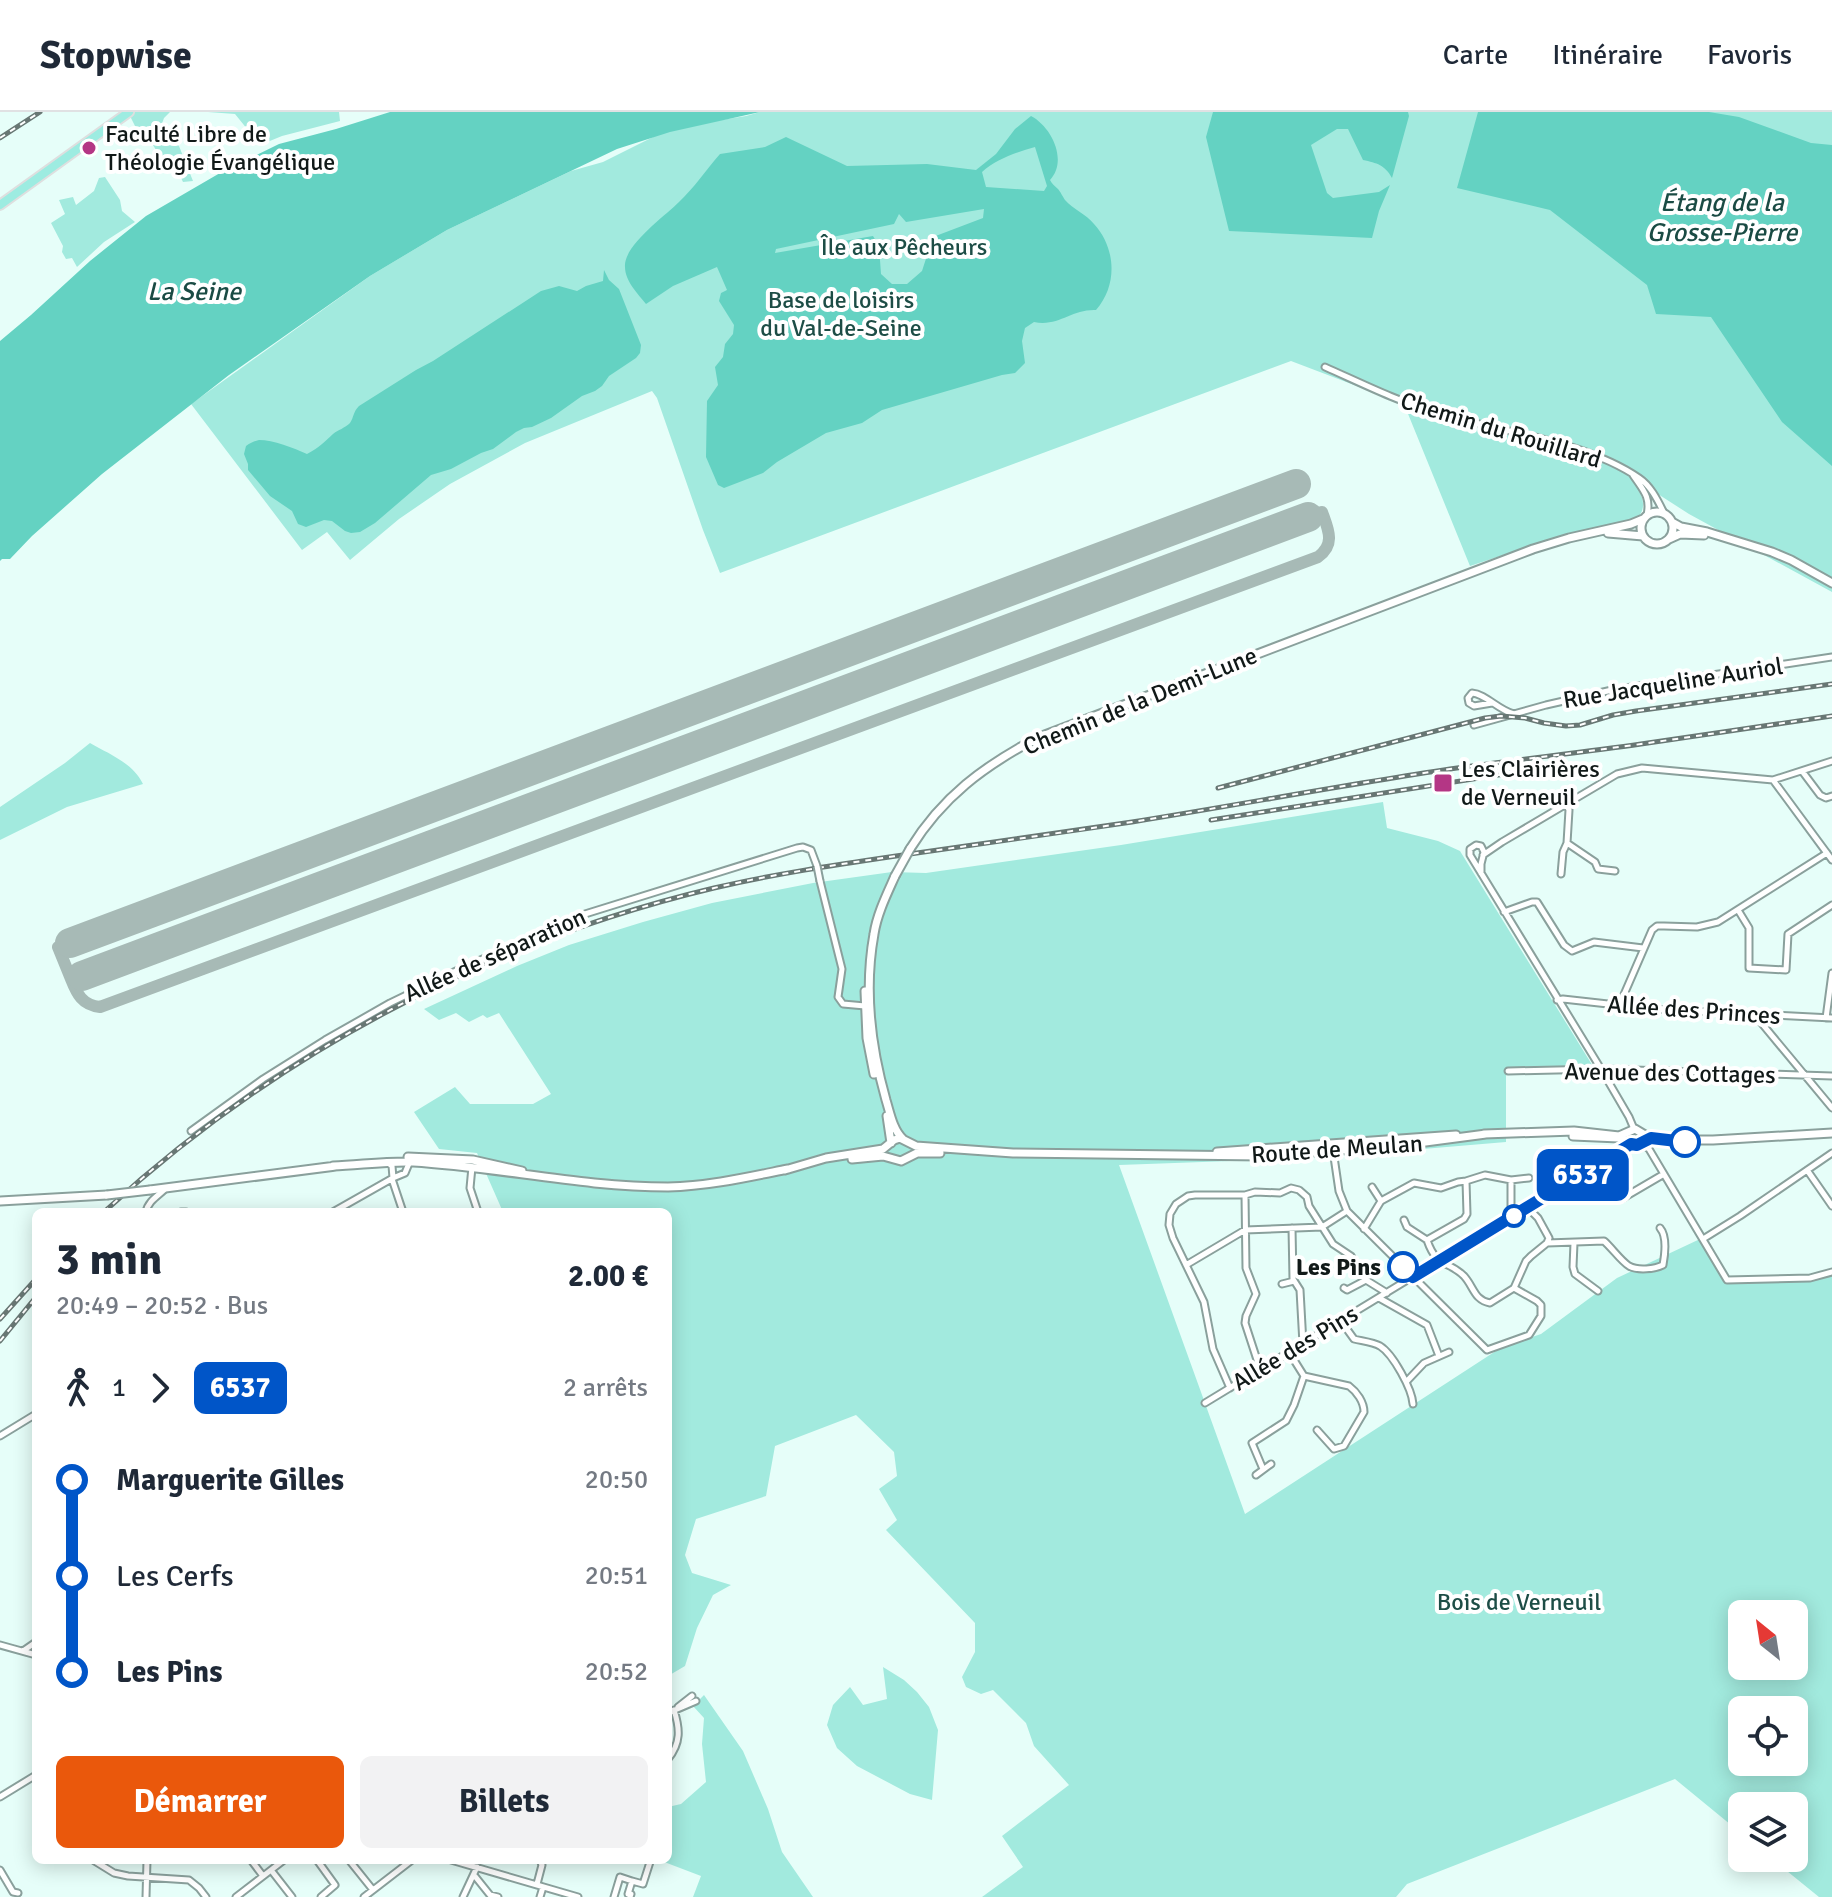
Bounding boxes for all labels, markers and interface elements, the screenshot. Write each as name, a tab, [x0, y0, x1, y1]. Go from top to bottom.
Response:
text: Stopwise	[40, 32, 192, 79]
text: Carte	[1443, 38, 1508, 72]
text: Itinéraire	[1552, 38, 1663, 72]
text: Favoris	[1707, 38, 1792, 72]
place label: Faculté Libre de Théologie Évangélique	[105, 119, 335, 177]
marker: Faculté Libre de Théologie Évangélique	[80, 139, 98, 157]
water label: Étang de la Grosse-Pierre	[1647, 187, 1799, 249]
park label: Île aux Pêcheurs	[820, 232, 987, 262]
water label: La Seine	[147, 276, 243, 308]
park label: Base de loisirs du Val-de-Seine	[760, 285, 922, 343]
street label: Chemin du Rouillard	[1397, 385, 1605, 475]
street label: Chemin de la Demi-Lune	[1019, 640, 1261, 762]
street label: Rue Jacqueline Auriol	[1561, 651, 1785, 715]
place label: Les Clairières de Verneuil	[1461, 754, 1600, 812]
marker: Les Clairières de Verneuil	[1432, 772, 1454, 794]
street label: Allée de séparation	[399, 901, 591, 1009]
street label: Allée des Princes	[1606, 989, 1782, 1031]
street label: Avenue des Cottages	[1564, 1056, 1776, 1090]
unlabelled marker	[1670, 1127, 1700, 1157]
street label: Route de Meulan	[1250, 1128, 1424, 1170]
line badge: 6537	[1527, 1149, 1639, 1201]
text: 6537	[1553, 1158, 1613, 1192]
unlabelled marker	[1503, 1205, 1525, 1227]
text: 3 min	[56, 1233, 162, 1287]
place label: Les Pins	[1296, 1252, 1381, 1282]
marker: Les Pins	[1388, 1252, 1418, 1282]
text: 2.00 €	[568, 1258, 648, 1295]
text: 20:49 – 20:52 · Bus	[56, 1290, 268, 1322]
street label: Allée des Pins	[1227, 1299, 1363, 1397]
icon: walk	[56, 1366, 100, 1410]
icon: forward	[138, 1366, 182, 1410]
text: 6537	[210, 1371, 271, 1405]
text: 1	[112, 1372, 126, 1404]
text: 2 arrêts	[563, 1372, 648, 1404]
text: Marguerite Gilles	[116, 1462, 344, 1499]
text: 20:50	[585, 1464, 648, 1496]
text: Les Cerfs	[116, 1558, 234, 1595]
text: 20:51	[585, 1560, 648, 1592]
park label: Bois de Verneuil	[1437, 1587, 1601, 1617]
north arrow	[1728, 1600, 1808, 1680]
map controls	[1728, 1600, 1808, 1872]
text: Les Pins	[116, 1654, 223, 1691]
text: 20:52	[585, 1656, 648, 1688]
button: locate	[1728, 1696, 1808, 1776]
button: Démarrer	[56, 1756, 344, 1848]
button: Billets	[360, 1756, 648, 1848]
button: layers	[1728, 1792, 1808, 1872]

